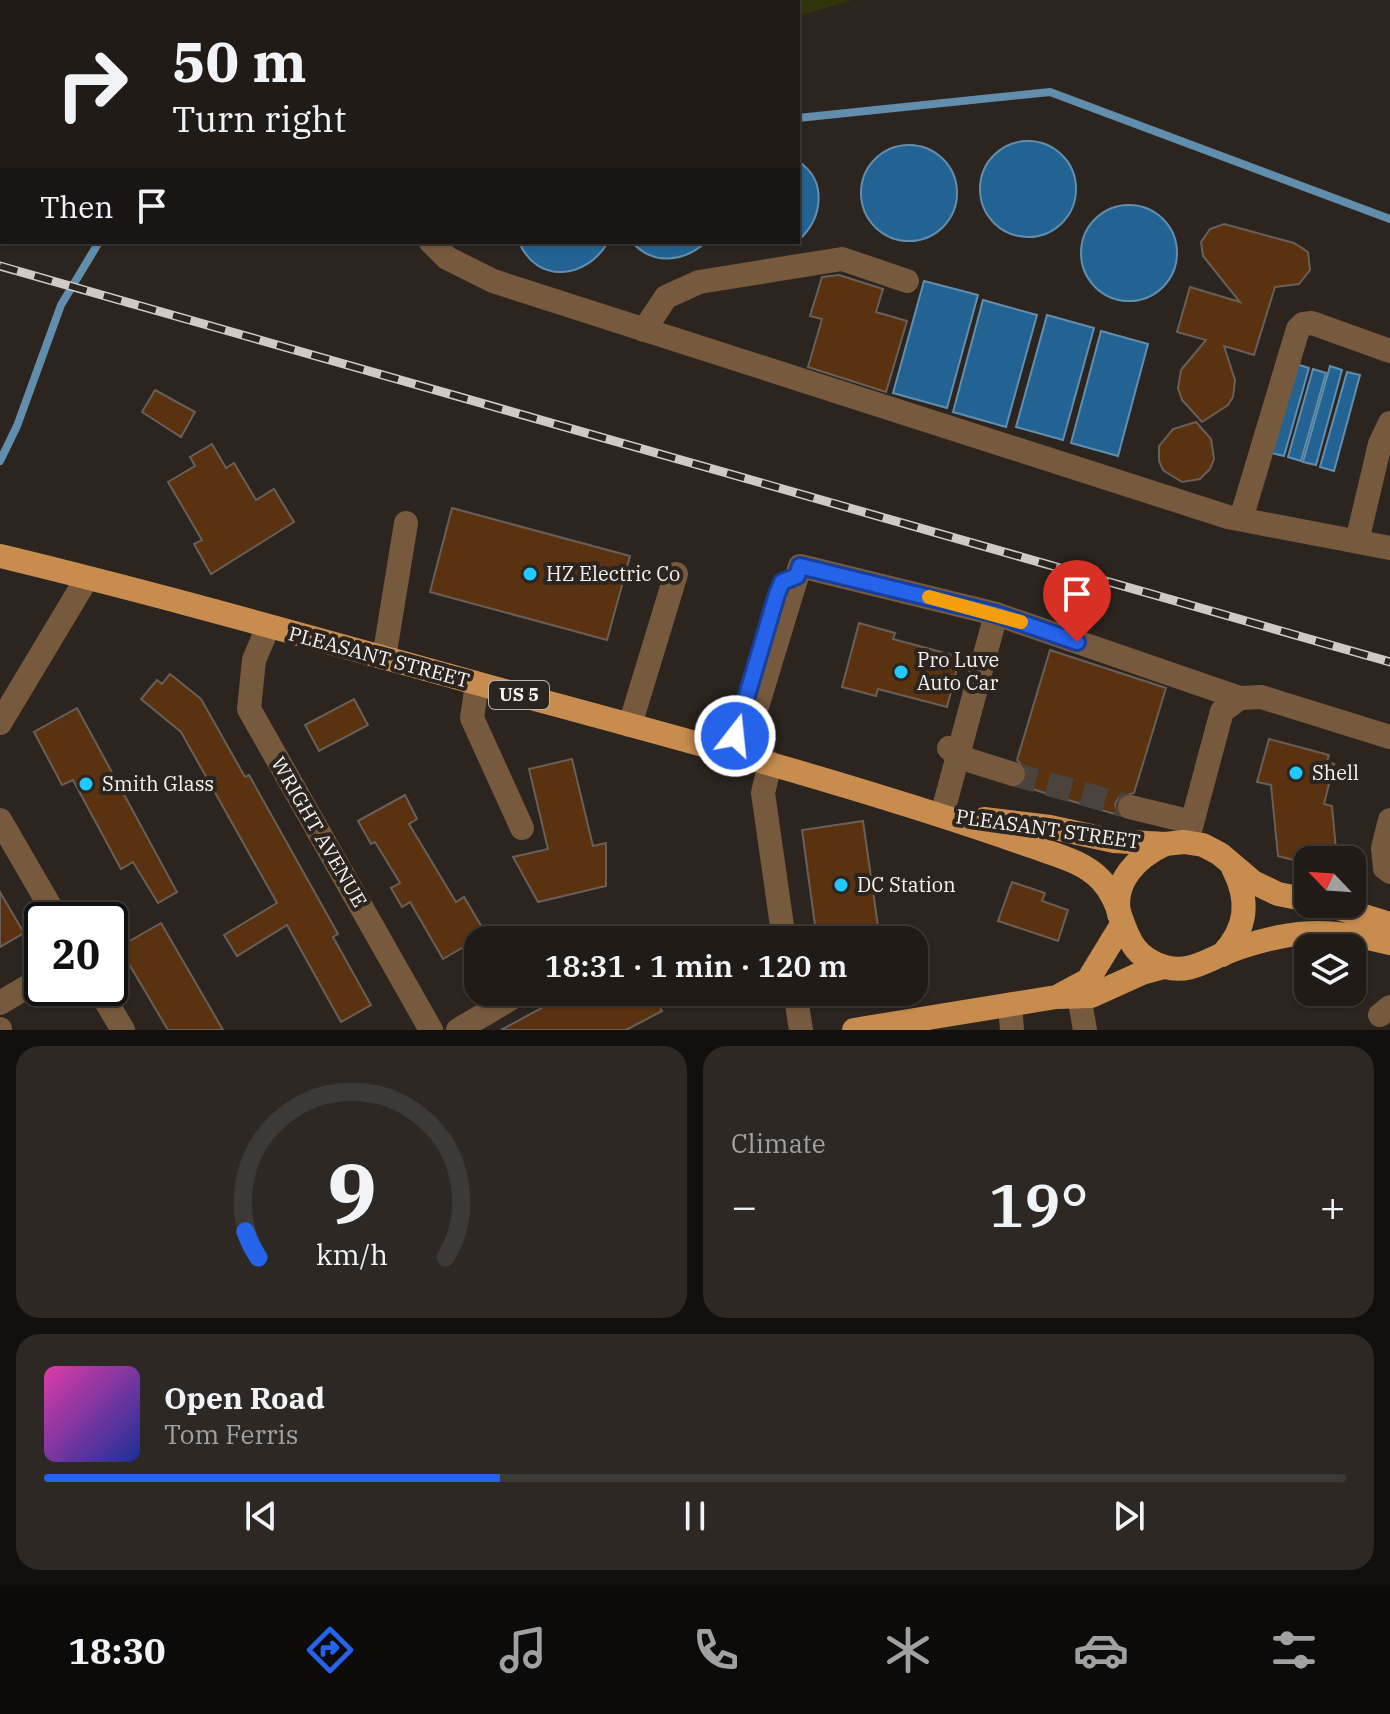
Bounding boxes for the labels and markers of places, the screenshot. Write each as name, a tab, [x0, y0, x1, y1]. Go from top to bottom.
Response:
place label: HZ Electric Co	[546, 560, 680, 587]
pin	[1043, 560, 1111, 642]
marker: HZ Electric Co	[521, 565, 539, 583]
place label: Pro Luve Auto Car	[917, 646, 999, 696]
marker: Pro Luve Auto Car	[892, 663, 910, 681]
place label: Shell	[1312, 759, 1359, 786]
marker: Shell	[1287, 764, 1305, 782]
place label: Smith Glass	[102, 770, 214, 797]
marker: Smith Glass	[77, 775, 95, 793]
place label: DC Station	[857, 871, 956, 898]
marker: DC Station	[832, 876, 850, 894]

